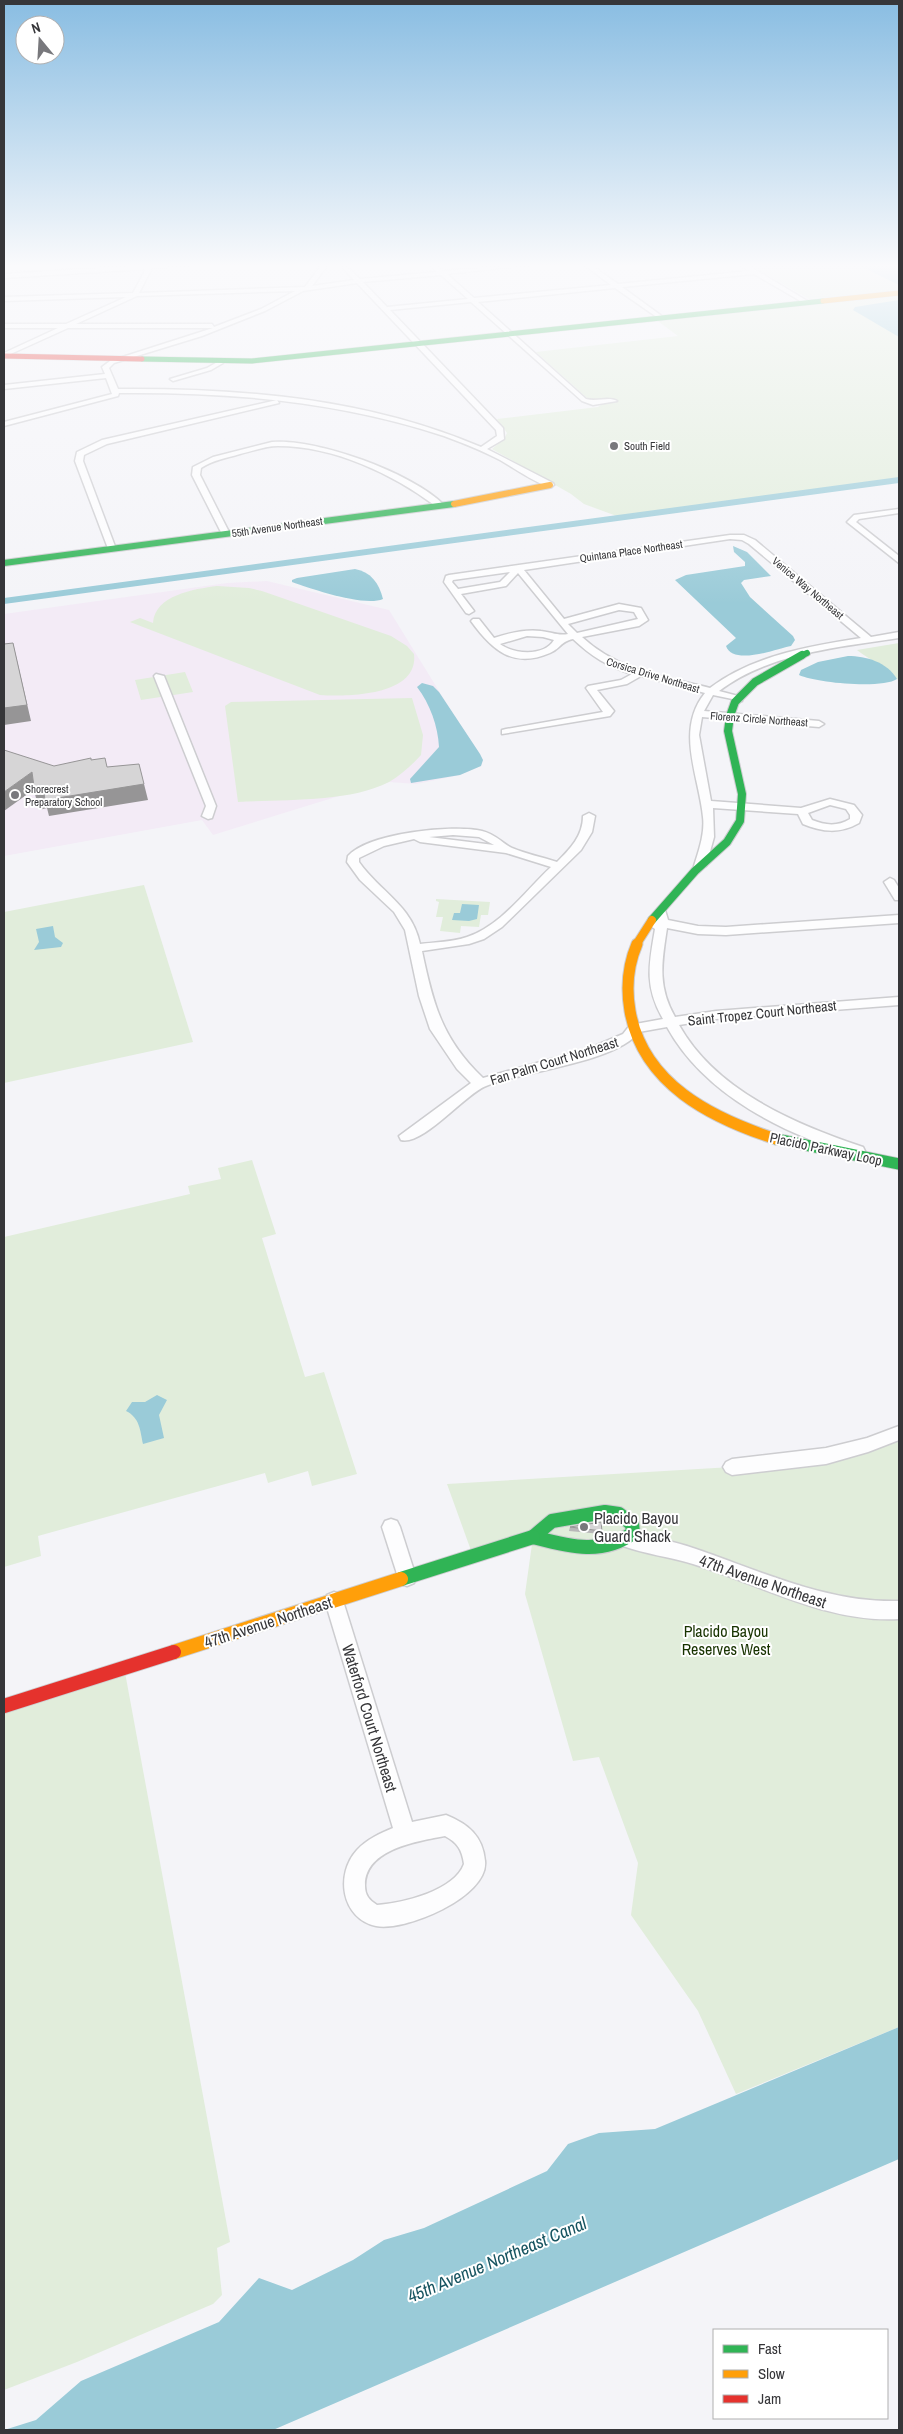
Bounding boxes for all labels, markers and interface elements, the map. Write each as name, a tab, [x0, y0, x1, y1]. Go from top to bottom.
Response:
north arrow	[15, 15, 65, 65]
text: N	[29, 18, 43, 37]
place label: South Field	[624, 439, 670, 453]
marker: South Field	[608, 440, 620, 452]
street label: 55th Avenue Northeast	[231, 514, 324, 540]
street label: Quintana Place Northeast	[579, 537, 684, 565]
street label: Venice Way Northeast	[769, 554, 847, 622]
street label: Corsica Drive Northeast	[605, 654, 702, 696]
street label: Florenz Circle Northeast	[710, 709, 809, 729]
place label: Shorecrest Preparatory School	[25, 782, 102, 809]
marker: Shorecrest Preparatory School	[9, 789, 21, 801]
street label: Saint Tropez Court Northeast	[687, 996, 837, 1030]
street label: Fan Palm Court Northeast	[488, 1033, 620, 1089]
street label: Placido Parkway Loop	[768, 1128, 884, 1170]
place label: Placido Bayou Guard Shack	[594, 1507, 679, 1547]
marker: Placido Bayou Guard Shack	[578, 1521, 590, 1533]
street label: 47th Avenue Northeast	[696, 1549, 830, 1613]
street label: 47th Avenue Northeast	[201, 1591, 335, 1653]
park label: Placido Bayou Reserves West	[682, 1620, 771, 1660]
street label: Waterford Court Northeast	[337, 1641, 403, 1795]
water label: 45th Avenue Northeast Canal	[403, 2210, 591, 2309]
legend	[713, 2329, 888, 2419]
text: Fast	[758, 2338, 782, 2359]
text: Slow	[758, 2363, 785, 2384]
text: Jam	[758, 2388, 781, 2409]

